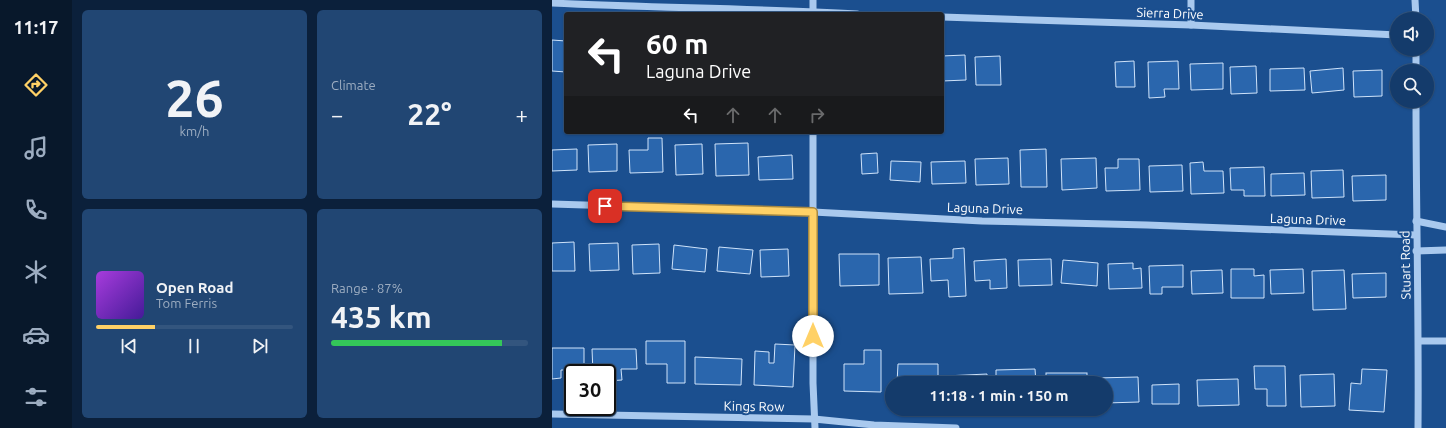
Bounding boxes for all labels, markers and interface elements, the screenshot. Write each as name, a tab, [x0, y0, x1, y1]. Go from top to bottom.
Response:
street label: Sierra Drive	[1136, 5, 1204, 21]
map controls	[1390, 12, 1434, 108]
button: sound	[1390, 12, 1434, 56]
text: 11:17	[13, 17, 59, 37]
icon: left	[580, 28, 632, 80]
text: 60 m	[646, 28, 708, 59]
text: Laguna Drive	[646, 61, 751, 81]
button: search	[1390, 64, 1434, 108]
text: 26	[165, 69, 224, 127]
icon: directions	[22, 71, 50, 99]
text: Climate	[331, 78, 376, 92]
text: 22°	[407, 97, 452, 131]
text: −	[331, 102, 343, 127]
text: +	[516, 102, 528, 127]
icon: left	[680, 104, 702, 126]
icon: ahead	[722, 104, 744, 126]
icon: ahead	[764, 104, 786, 126]
icon: right	[806, 104, 828, 126]
text: km/h	[179, 124, 210, 138]
icon: music	[22, 134, 50, 162]
pin	[588, 189, 622, 223]
icon: arrive	[594, 195, 616, 217]
icon: phone	[22, 196, 50, 224]
street label: Laguna Drive	[947, 200, 1023, 216]
street label: Laguna Drive	[1270, 211, 1346, 227]
street label: Stuart Road	[1397, 230, 1413, 300]
icon: climate	[22, 258, 50, 286]
text: Open Road	[156, 279, 233, 296]
text: Range · 87%	[331, 281, 403, 295]
text: Tom Ferris	[156, 296, 217, 310]
text: 435 km	[331, 300, 432, 334]
position arrow	[792, 315, 834, 357]
icon: car	[22, 321, 50, 349]
icon: previous	[118, 335, 140, 357]
icon: pause	[183, 335, 205, 357]
icon: next	[249, 335, 271, 357]
speed limit sign: 30	[564, 364, 616, 416]
icon: filters	[22, 383, 50, 411]
text: 11:18 · 1 min · 150 m	[930, 387, 1068, 404]
street label: Kings Row	[724, 398, 784, 414]

